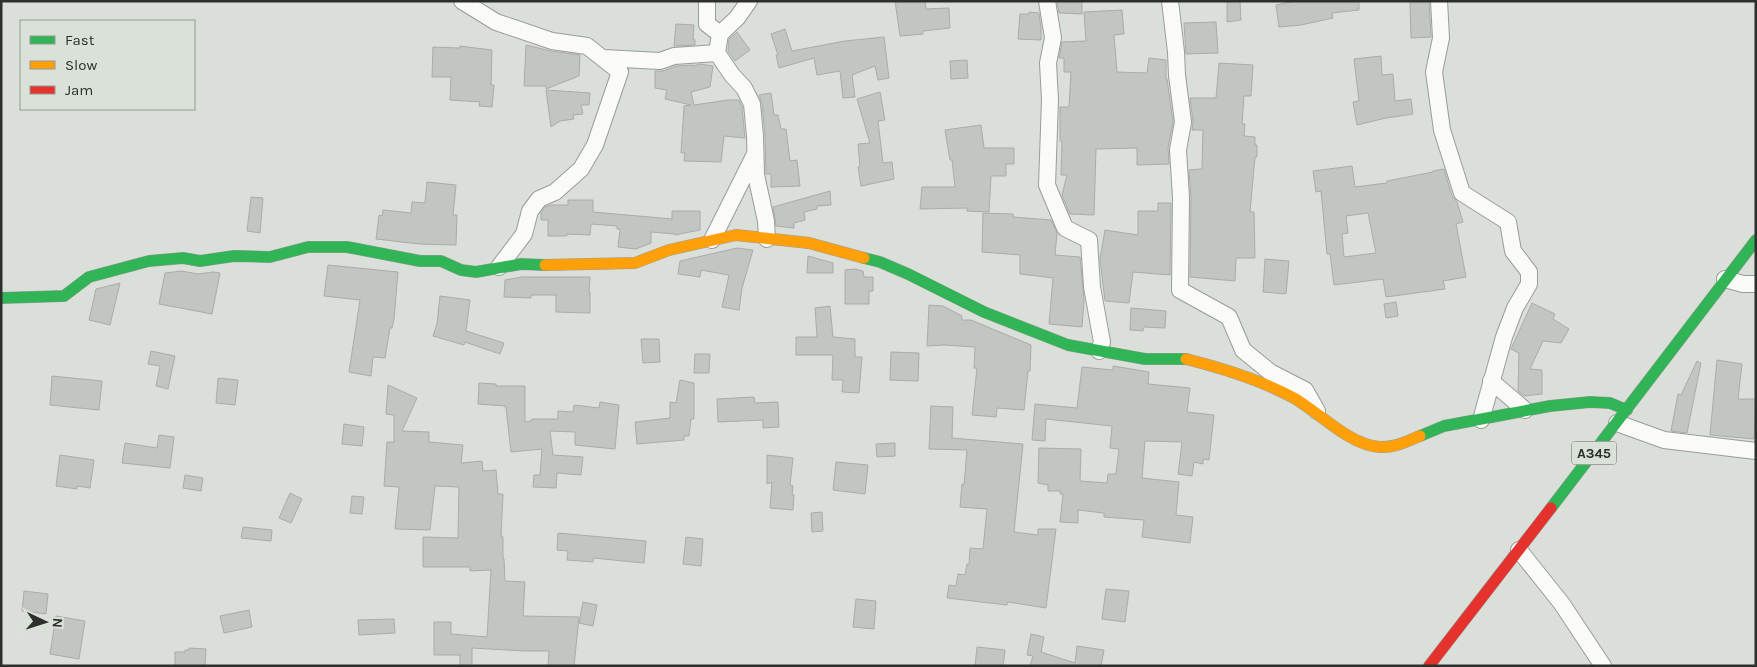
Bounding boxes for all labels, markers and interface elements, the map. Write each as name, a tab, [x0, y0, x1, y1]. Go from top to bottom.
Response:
legend	[20, 20, 195, 110]
text: Fast	[65, 31, 95, 49]
text: Slow	[65, 56, 97, 74]
text: Jam	[65, 81, 93, 99]
road number: A345	[1572, 442, 1616, 464]
north arrow	[20, 597, 70, 647]
text: N	[49, 617, 66, 628]

